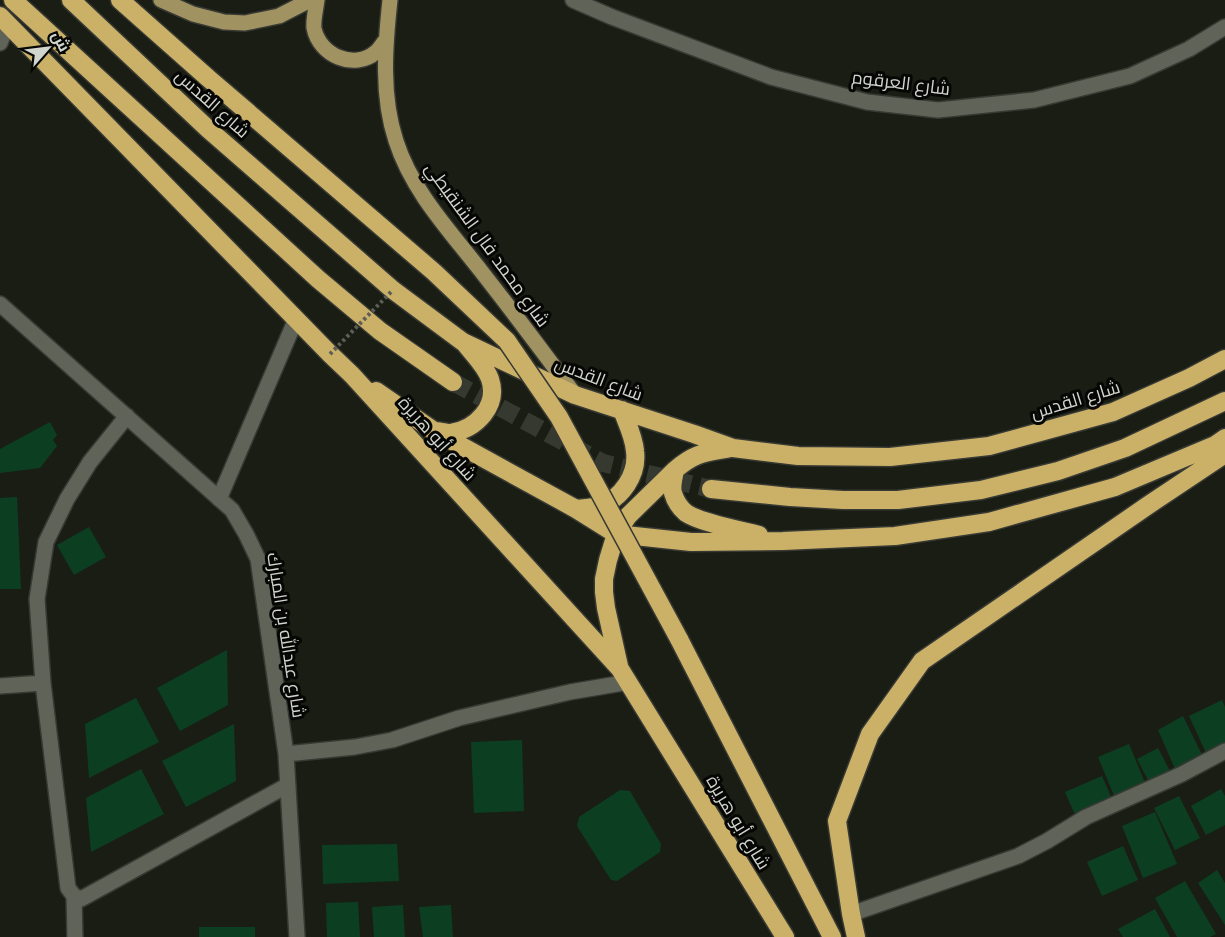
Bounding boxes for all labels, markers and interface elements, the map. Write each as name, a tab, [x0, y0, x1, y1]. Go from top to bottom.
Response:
north arrow	[18, 18, 78, 78]
text: ش	[47, 27, 76, 55]
street label: شارع القدس	[170, 63, 255, 144]
street label: شارع العرقوم	[850, 64, 951, 101]
street label: شارع محمد فال الشنقيطي	[418, 157, 556, 333]
street label: شارع القدس	[551, 350, 646, 407]
street label: شارع القدس	[1027, 374, 1123, 425]
street label: شارع أبو هريرة	[393, 391, 482, 486]
street label: شارع عبدالله بن المبارك	[261, 551, 312, 720]
street label: شارع أبو هريرة	[701, 770, 777, 874]

